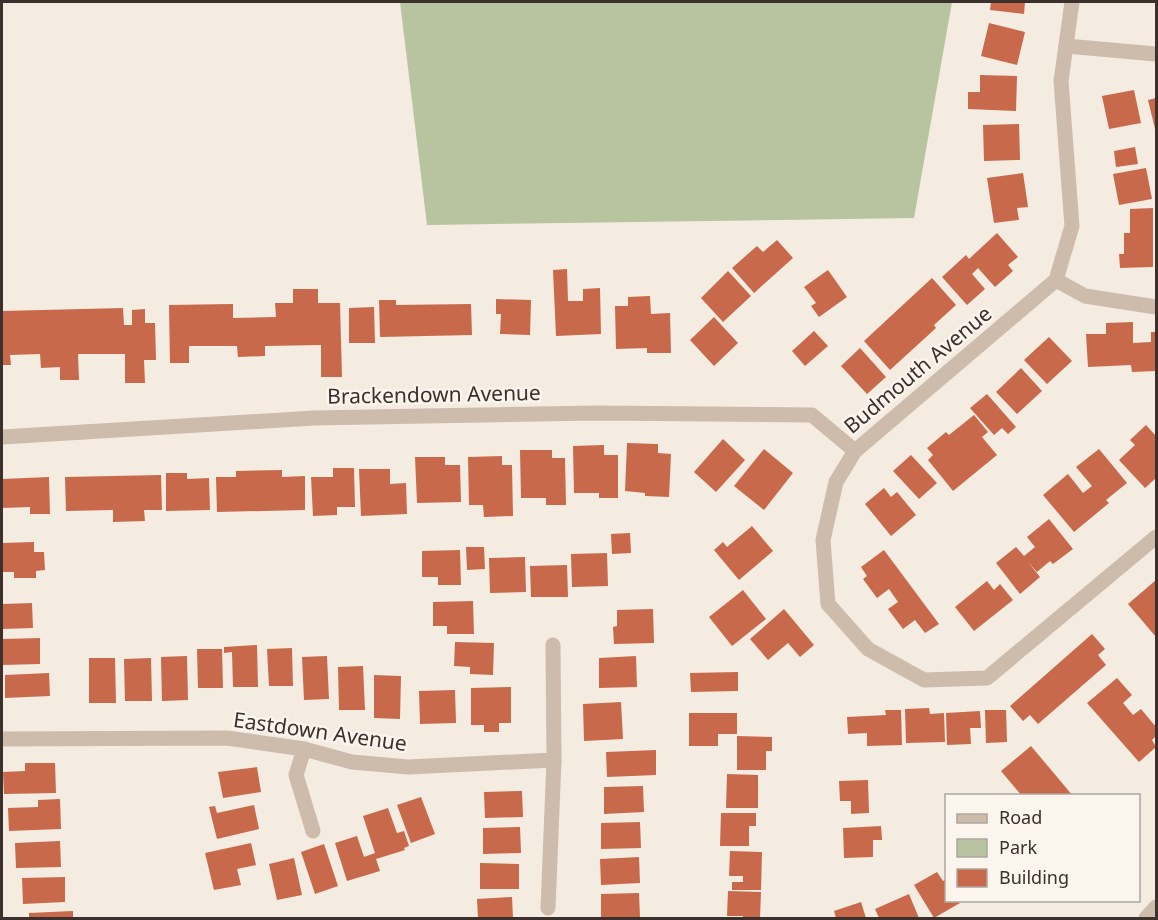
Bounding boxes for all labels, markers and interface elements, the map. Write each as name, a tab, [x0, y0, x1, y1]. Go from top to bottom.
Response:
street label: Budmouth Avenue	[838, 299, 997, 439]
street label: Brackendown Avenue	[327, 378, 541, 410]
street label: Eastdown Avenue	[232, 705, 409, 757]
legend	[945, 794, 1140, 902]
text: Road	[999, 805, 1042, 829]
text: Park	[999, 835, 1037, 859]
text: Building	[999, 865, 1069, 889]

